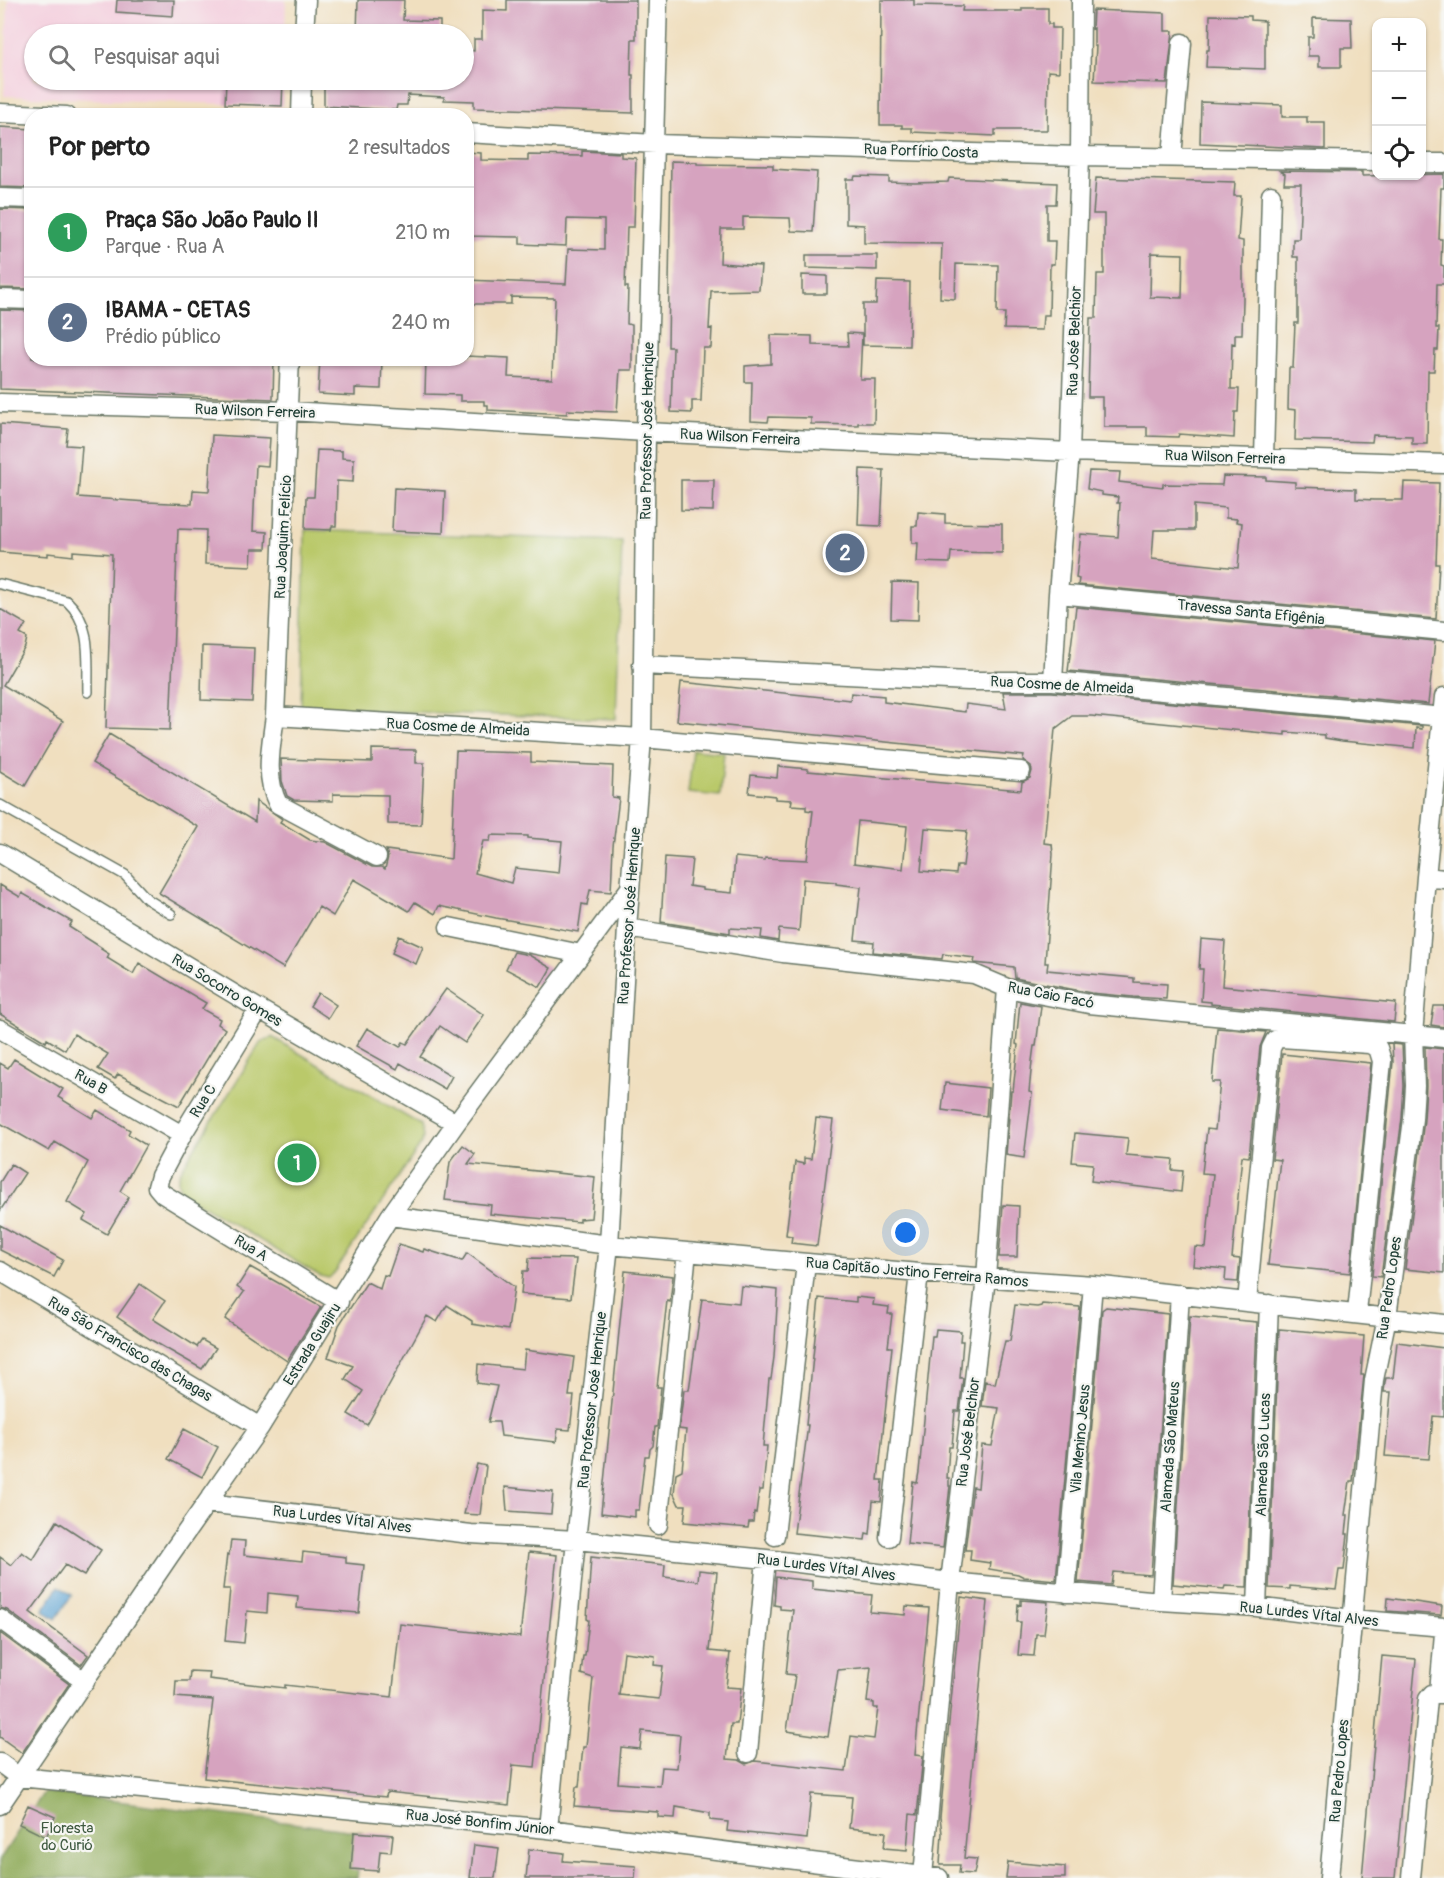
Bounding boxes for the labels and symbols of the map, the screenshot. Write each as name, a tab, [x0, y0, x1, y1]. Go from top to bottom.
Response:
street label: Rua Porfírio Costa	[863, 140, 979, 163]
street label: Rua José Belchior	[1063, 285, 1086, 396]
street label: Rua Professor José Henrique	[636, 341, 659, 520]
street label: Rua Wilson Ferreira	[194, 400, 316, 423]
street label: Rua Wilson Ferreira	[679, 425, 801, 450]
street label: Rua Wilson Ferreira	[1164, 446, 1286, 469]
street label: Rua Joaquim Felício	[271, 475, 296, 600]
pin: 2	[826, 530, 864, 576]
street label: Travessa Santa Efigênia	[1176, 595, 1326, 630]
street label: Rua Cosme de Almeida	[990, 672, 1134, 699]
street label: Rua Cosme de Almeida	[386, 714, 530, 741]
street label: Rua Professor José Henrique	[614, 826, 645, 1005]
street label: Rua Socorro Gomes	[168, 950, 286, 1031]
street label: Rua Caio Facó	[1006, 978, 1096, 1013]
street label: Rua B	[71, 1065, 111, 1099]
street label: Rua C	[186, 1081, 221, 1121]
pin: 1	[278, 1140, 316, 1186]
your location	[891, 1218, 920, 1247]
street label: Rua A	[230, 1231, 271, 1266]
street label: Rua Pedro Lopes	[1373, 1235, 1406, 1341]
street label: Rua Capitão Justino Ferreira Ramos	[805, 1253, 1029, 1292]
street label: Rua São Francisco das Chagas	[44, 1293, 216, 1406]
street label: Estrada Guajiru	[279, 1299, 345, 1389]
street label: Rua Professor José Henrique	[574, 1310, 611, 1489]
street label: Rua José Belchior	[952, 1376, 985, 1488]
street label: Alameda São Mateus	[1156, 1381, 1185, 1513]
street label: Vila Menino Jesus	[1066, 1383, 1095, 1495]
street label: Alameda São Lucas	[1252, 1393, 1275, 1517]
street label: Rua Lurdes Vítal Alves	[272, 1502, 413, 1537]
street label: Rua Lurdes Vítal Alves	[756, 1550, 897, 1585]
street label: Rua Lurdes Vítal Alves	[1239, 1598, 1380, 1631]
street label: Rua Pedro Lopes	[1326, 1718, 1354, 1824]
street label: Rua José Bonfim Júnior	[405, 1805, 556, 1840]
park label: Floresta do Curió	[41, 1819, 93, 1855]

